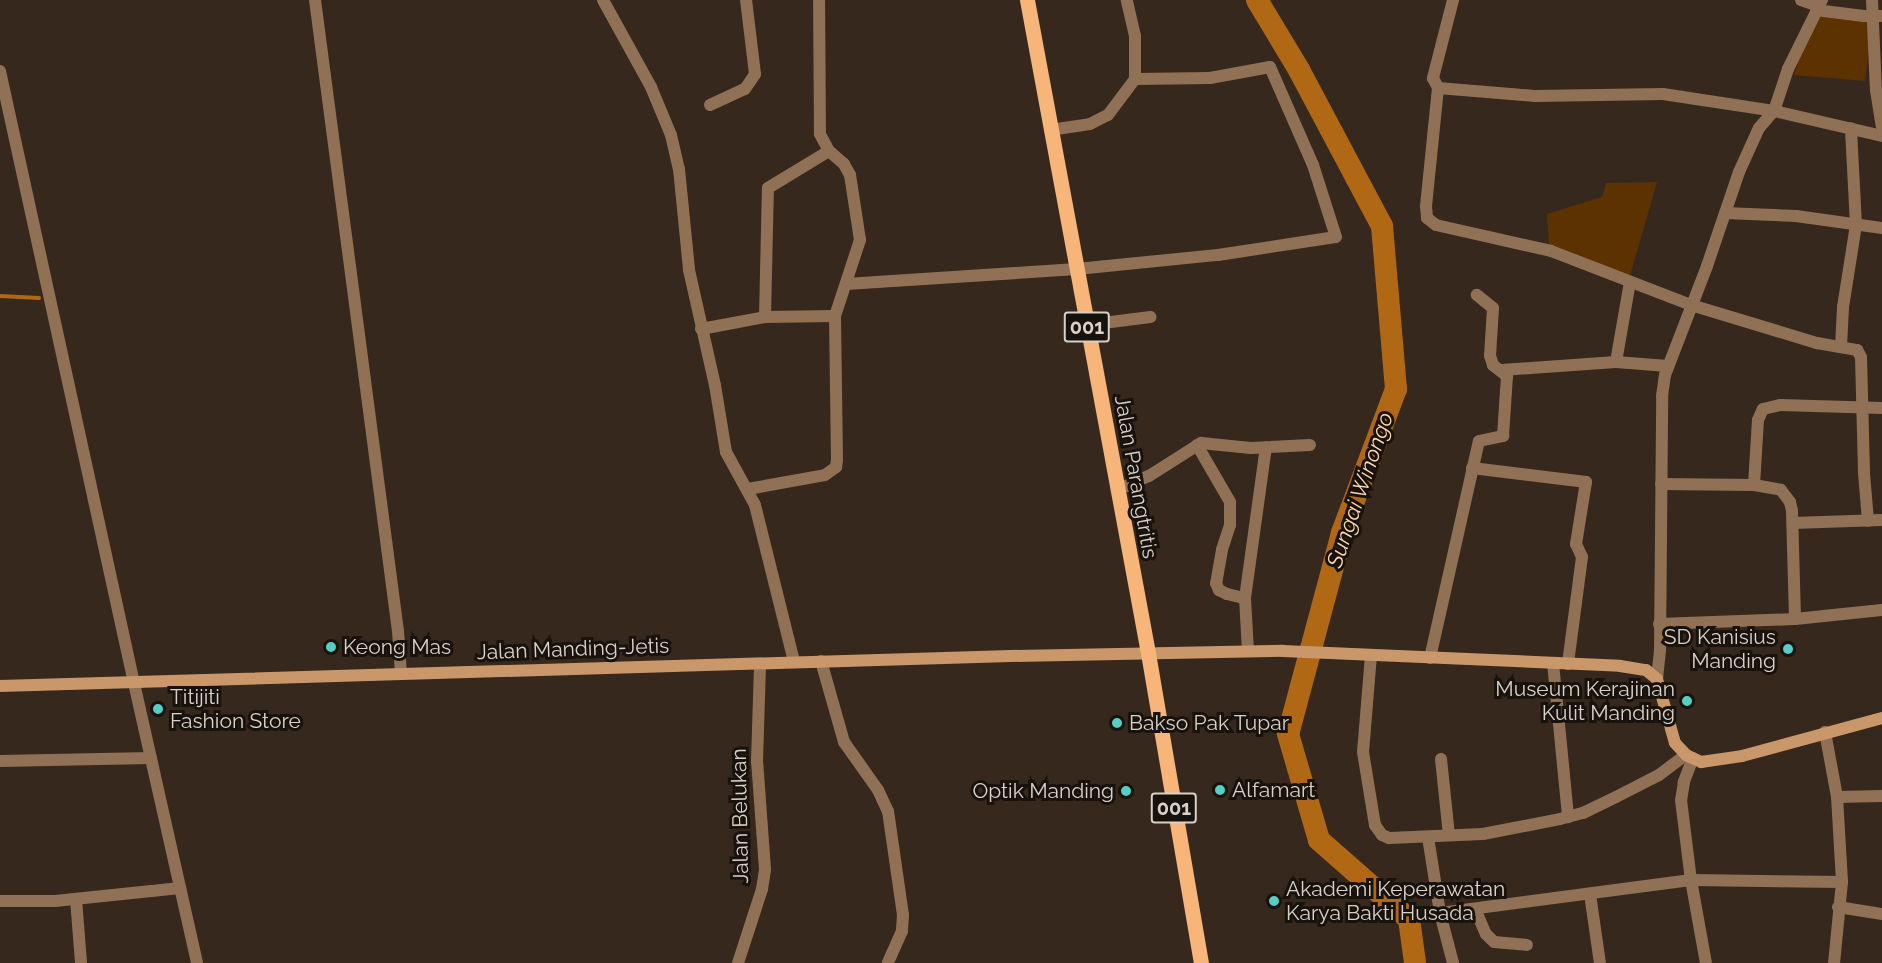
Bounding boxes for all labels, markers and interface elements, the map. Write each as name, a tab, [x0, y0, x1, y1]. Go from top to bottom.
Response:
road number: 001	[1063, 310, 1111, 344]
street label: Jalan Parangtritis	[1109, 393, 1163, 561]
water label: Sungai Winongo	[1321, 408, 1399, 572]
place label: SD Kanisius Manding	[1664, 624, 1776, 674]
street label: Jalan Manding-Jetis	[476, 633, 670, 665]
place label: Keong Mas	[343, 634, 451, 660]
marker: Keong Mas	[324, 640, 338, 654]
marker: SD Kanisius Manding	[1781, 642, 1795, 656]
place label: Museum Kerajinan Kulit Manding	[1495, 676, 1675, 726]
place label: Titijiti Fashion Store	[170, 684, 301, 734]
marker: Museum Kerajinan Kulit Manding	[1680, 694, 1694, 708]
marker: Titijiti Fashion Store	[151, 702, 165, 716]
place label: Bakso Pak Tupar	[1129, 710, 1290, 736]
marker: Bakso Pak Tupar	[1110, 716, 1124, 730]
street label: Jalan Belukan	[726, 748, 754, 884]
place label: Alfamart	[1232, 777, 1315, 803]
place label: Optik Manding	[973, 778, 1114, 804]
marker: Alfamart	[1213, 783, 1227, 797]
marker: Optik Manding	[1119, 784, 1133, 798]
road number: 001	[1150, 791, 1198, 825]
place label: Akademi Keperawatan Karya Bakti Husada	[1286, 876, 1505, 926]
marker: Akademi Keperawatan Karya Bakti Husada	[1267, 894, 1281, 908]

